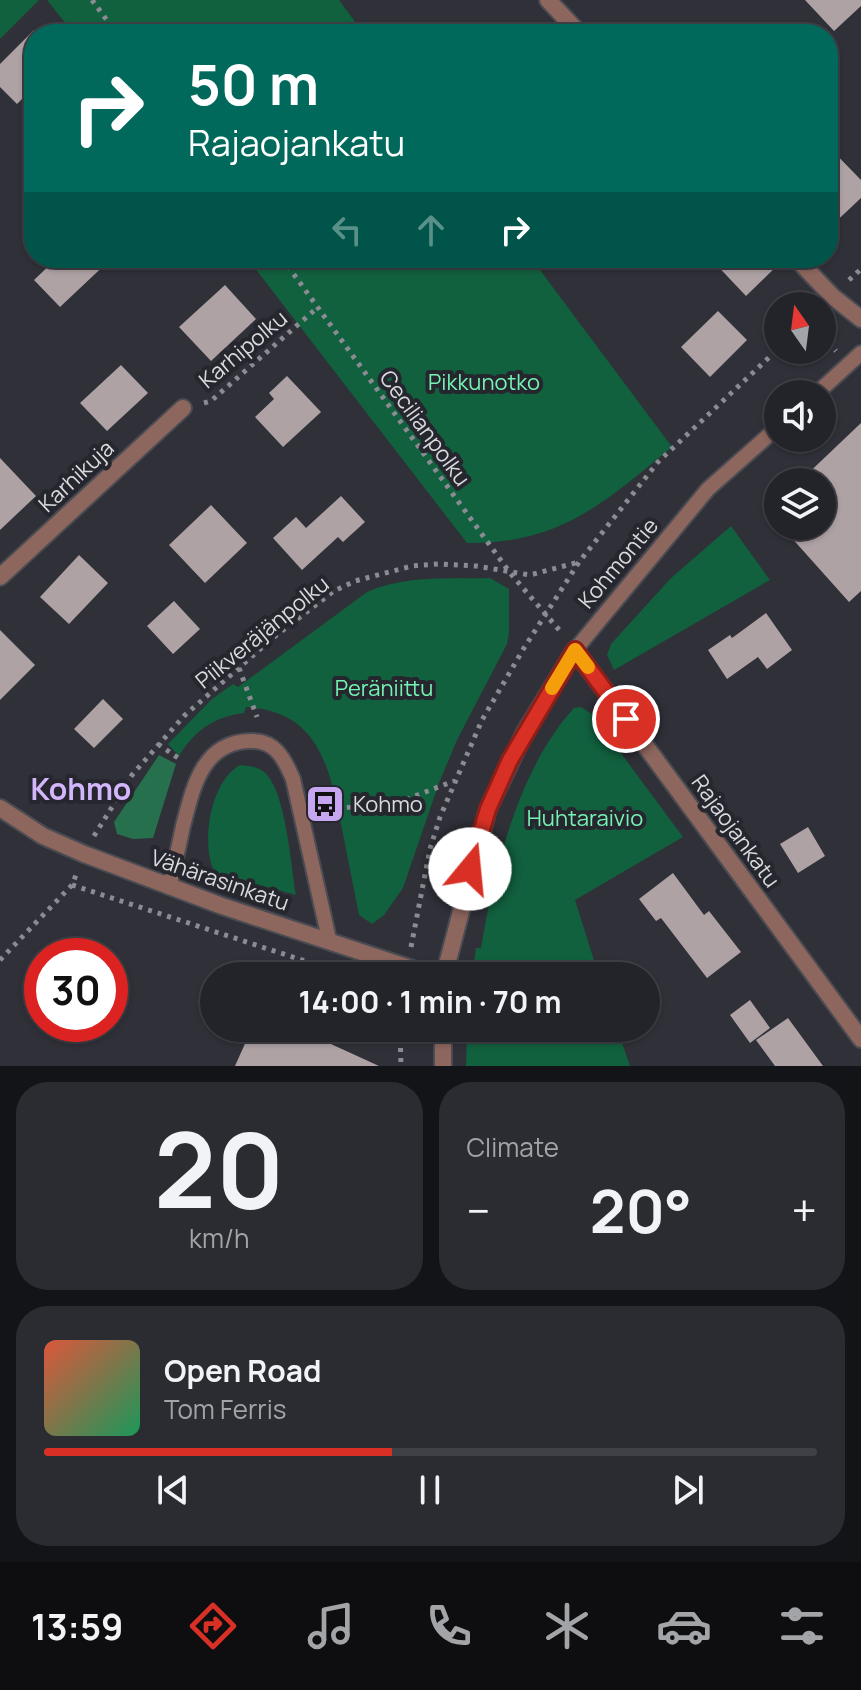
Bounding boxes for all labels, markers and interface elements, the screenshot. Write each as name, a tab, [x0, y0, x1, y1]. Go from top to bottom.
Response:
text: 50 m	[188, 45, 319, 122]
icon: right	[56, 56, 160, 160]
text: Rajaojankatu	[188, 118, 405, 167]
icon: left	[325, 208, 369, 252]
icon: ahead	[409, 208, 453, 252]
icon: right	[493, 208, 537, 252]
north arrow	[764, 292, 836, 364]
map controls	[764, 292, 836, 540]
street label: Karhipolku	[193, 303, 293, 395]
street label: Cecilianpolku	[373, 364, 477, 492]
park label: Pikkunotko	[428, 367, 540, 397]
button: sound	[764, 380, 836, 452]
street label: Karhikuja	[32, 433, 120, 519]
button: layers	[764, 468, 836, 540]
street label: Kohmontie	[571, 511, 665, 615]
street label: Piikveräjänpolku	[189, 569, 335, 695]
park label: Peräniittu	[335, 673, 433, 703]
pin	[592, 685, 660, 753]
icon: arrive	[604, 697, 648, 741]
district label: Kohmo	[31, 768, 131, 809]
street label: Rajaojankatu	[685, 769, 787, 893]
bus stop icon: Kohmo	[304, 783, 346, 825]
place label: Kohmo	[353, 789, 423, 819]
park label: Huhtaraivio	[527, 803, 643, 833]
position arrow	[428, 827, 512, 911]
street label: Vähärasinkatu	[147, 842, 293, 918]
speed limit sign: 30	[24, 938, 128, 1042]
text: 14:00 · 1 min · 70 m	[298, 981, 562, 1022]
text: 20	[154, 1097, 284, 1239]
text: Climate	[467, 1129, 559, 1165]
text: 20°	[590, 1169, 692, 1251]
text: −	[467, 1180, 490, 1240]
text: +	[792, 1180, 817, 1240]
text: km/h	[189, 1220, 249, 1256]
text: Open Road	[164, 1350, 321, 1391]
text: Tom Ferris	[164, 1391, 286, 1427]
icon: previous	[151, 1468, 195, 1512]
icon: pause	[408, 1468, 452, 1512]
icon: next	[666, 1468, 710, 1512]
icon: directions	[185, 1598, 241, 1654]
icon: music	[303, 1598, 359, 1654]
icon: phone	[421, 1598, 477, 1654]
icon: climate	[539, 1598, 595, 1654]
icon: car	[656, 1598, 712, 1654]
icon: filters	[774, 1598, 830, 1654]
text: 13:59	[31, 1602, 123, 1651]

